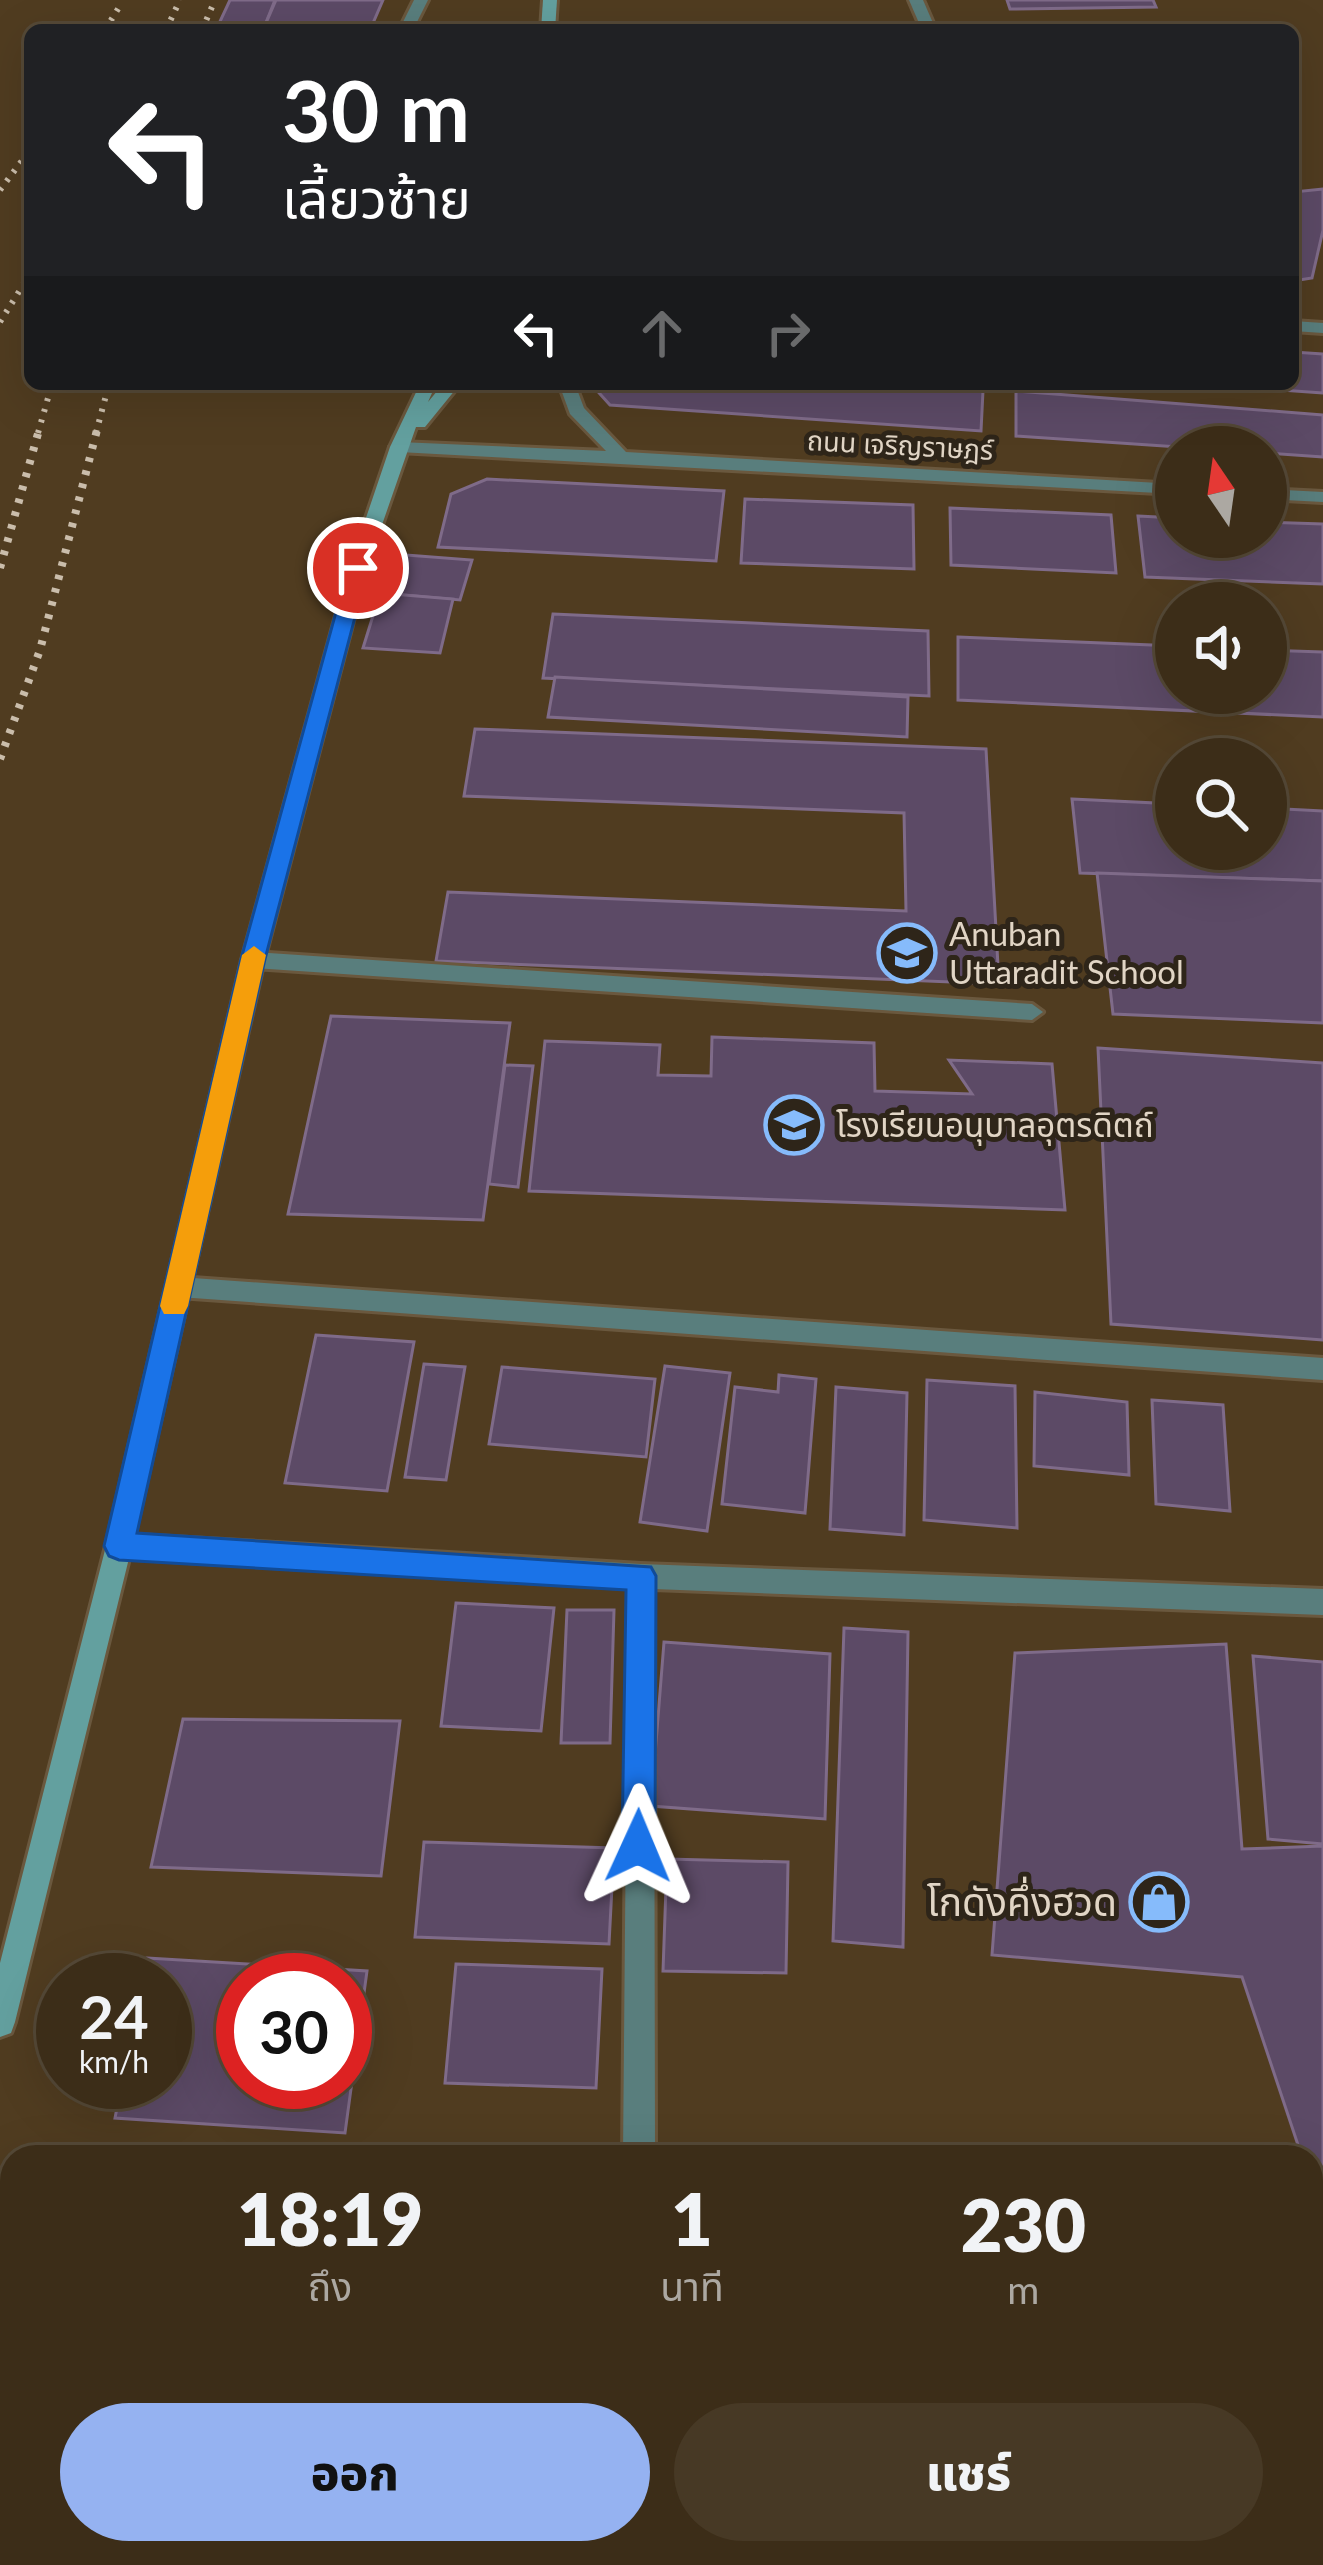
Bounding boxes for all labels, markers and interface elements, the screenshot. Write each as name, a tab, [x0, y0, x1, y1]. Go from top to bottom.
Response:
text: 30 m	[282, 59, 470, 160]
icon: left	[84, 72, 240, 228]
text: เลี้ยวซ้าย	[282, 165, 471, 230]
icon: left	[503, 300, 569, 366]
icon: ahead	[629, 300, 695, 366]
icon: right	[755, 300, 821, 366]
street label: ถนน เจริญราษฎร์	[806, 423, 995, 466]
north arrow	[1155, 426, 1287, 558]
map controls	[1155, 426, 1287, 870]
pin	[307, 517, 409, 619]
icon: arrive	[325, 535, 391, 601]
button: sound	[1155, 582, 1287, 714]
button: search	[1155, 738, 1287, 870]
place label: Anuban Uttaradit School	[949, 913, 1184, 991]
school or university icon: Anuban Uttaradit School	[876, 922, 938, 984]
school or university icon: โรงเรียนอนุบาลอุตรดิตถ์	[763, 1094, 825, 1156]
place label: โรงเรียนอนุบาลอุตรดิตถ์	[836, 1104, 1154, 1146]
position arrow	[575, 1783, 701, 1909]
shop icon: โกดังคึ่งฮวด	[1128, 1871, 1190, 1933]
place label: โกดังคึ่งฮวด	[927, 1876, 1117, 1924]
speed limit sign: 30	[216, 1953, 372, 2109]
text: 24	[79, 1980, 149, 2052]
text: km/h	[79, 2043, 149, 2079]
text: 18:19	[237, 2175, 423, 2261]
text: 1	[671, 2175, 713, 2261]
text: 230	[961, 2181, 1086, 2267]
text: ถึง	[308, 2263, 352, 2309]
text: นาที	[660, 2263, 724, 2309]
text: m	[1007, 2266, 1039, 2312]
button: ออก	[60, 2403, 650, 2541]
button: แชร์	[674, 2403, 1263, 2541]

